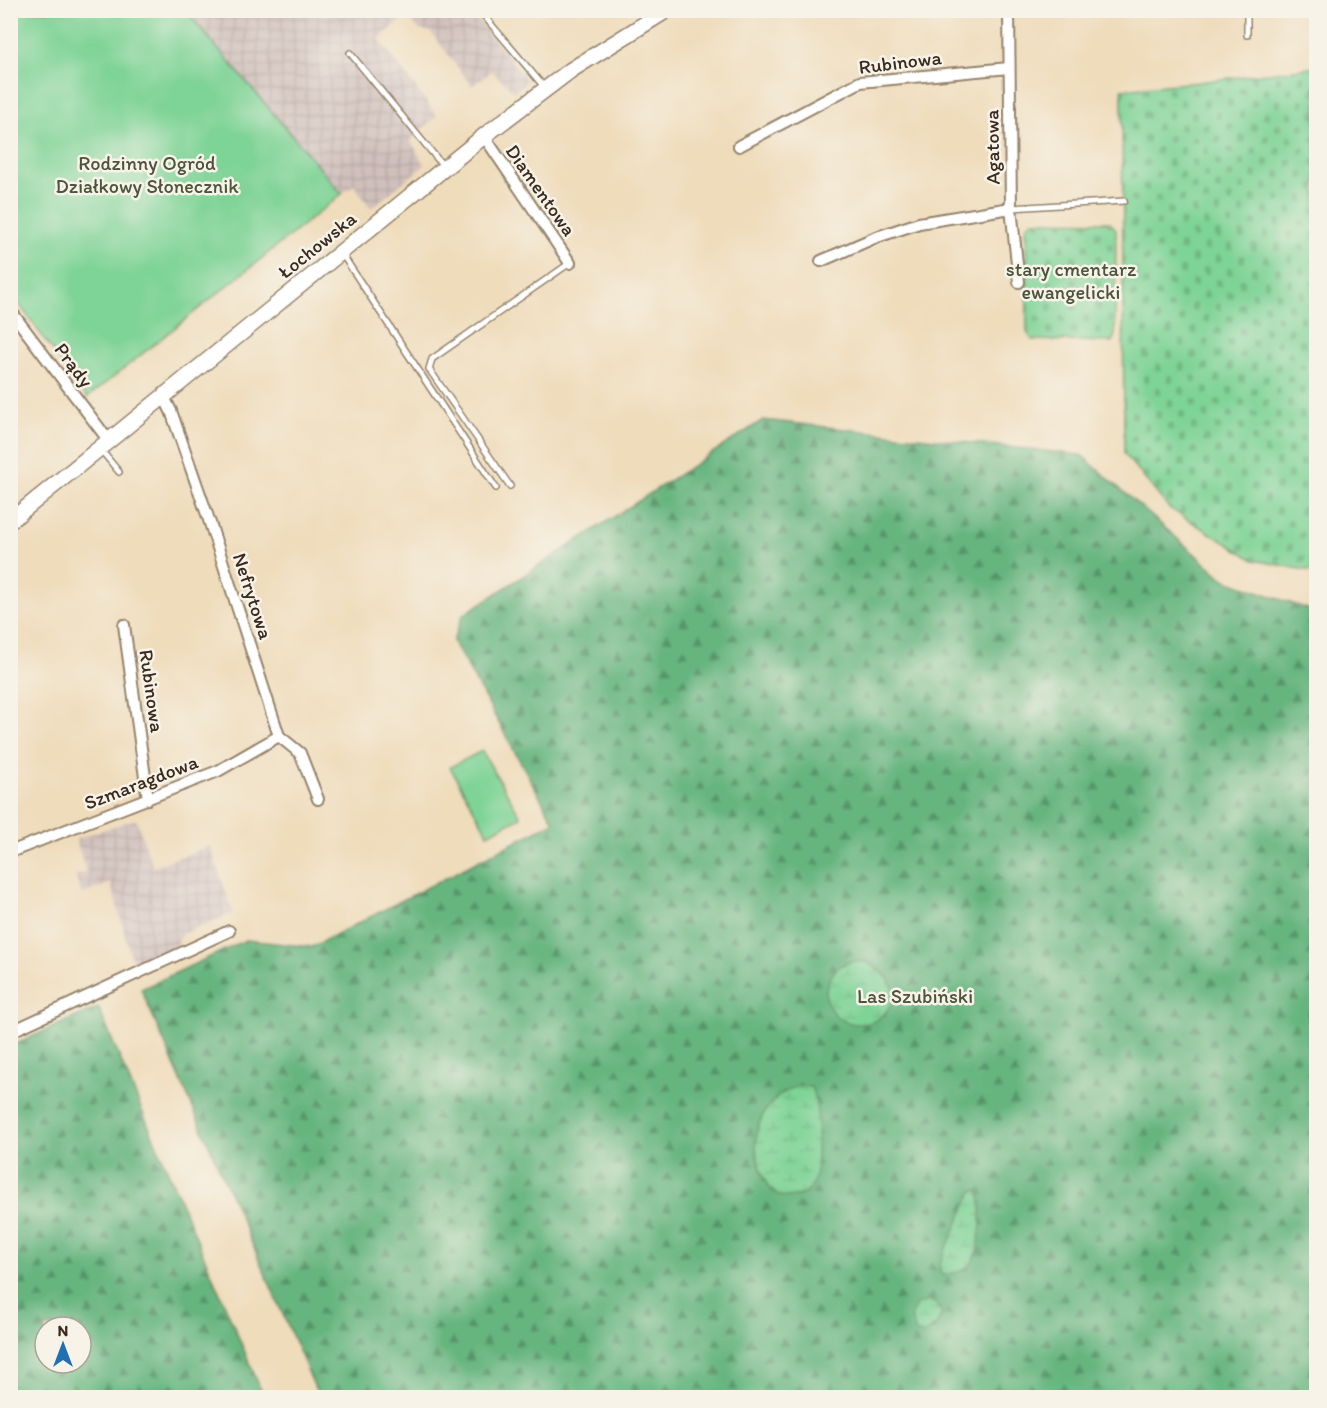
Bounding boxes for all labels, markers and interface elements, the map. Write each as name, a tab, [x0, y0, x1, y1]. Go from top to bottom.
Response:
street label: Rubinowa	[857, 45, 943, 79]
street label: Agatowa	[979, 109, 1005, 185]
street label: Diamentowa	[501, 139, 581, 241]
park label: Rodzinny Ogród Działkowy Słonecznik	[55, 151, 239, 198]
street label: Łochowska	[273, 206, 361, 284]
park label: stary cmentarz ewangelicki	[1006, 257, 1137, 304]
street label: Prądy	[49, 338, 99, 393]
street label: Nefrytowa	[228, 550, 278, 643]
street label: Rubinowa	[134, 648, 170, 735]
street label: Szmaragdowa	[81, 749, 202, 815]
park label: Las Szubiński	[857, 984, 973, 1008]
north arrow	[33, 1315, 93, 1375]
text: N	[58, 1321, 68, 1340]

